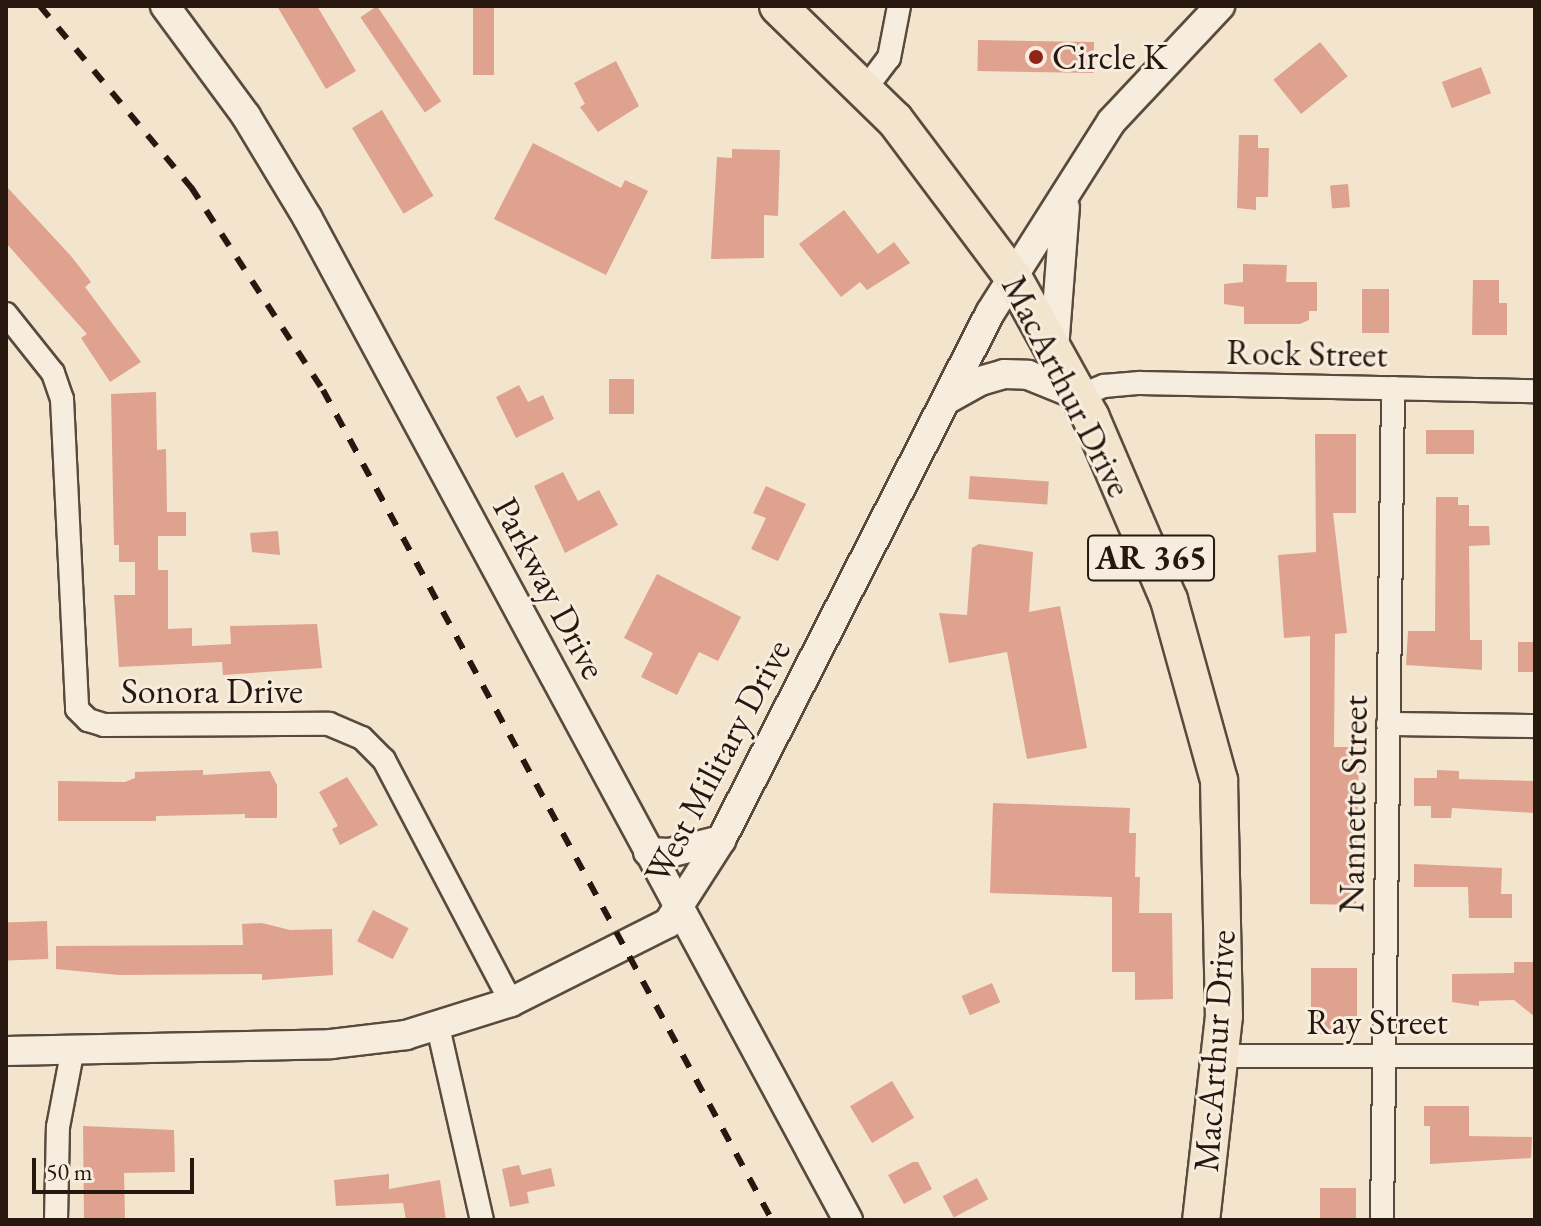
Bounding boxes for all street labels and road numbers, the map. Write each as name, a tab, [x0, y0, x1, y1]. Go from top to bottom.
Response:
street label: MacArthur Drive	[993, 268, 1141, 504]
street label: Rock Street	[1226, 330, 1388, 376]
street label: Parkway Drive	[484, 490, 616, 686]
road number: AR 365	[1087, 528, 1215, 588]
street label: West Military Drive	[635, 632, 799, 890]
street label: Sonora Drive	[121, 669, 303, 713]
street label: Nannette Street	[1330, 695, 1376, 913]
street label: MacArthur Drive	[1184, 928, 1244, 1174]
street label: Ray Street	[1306, 1000, 1448, 1044]

